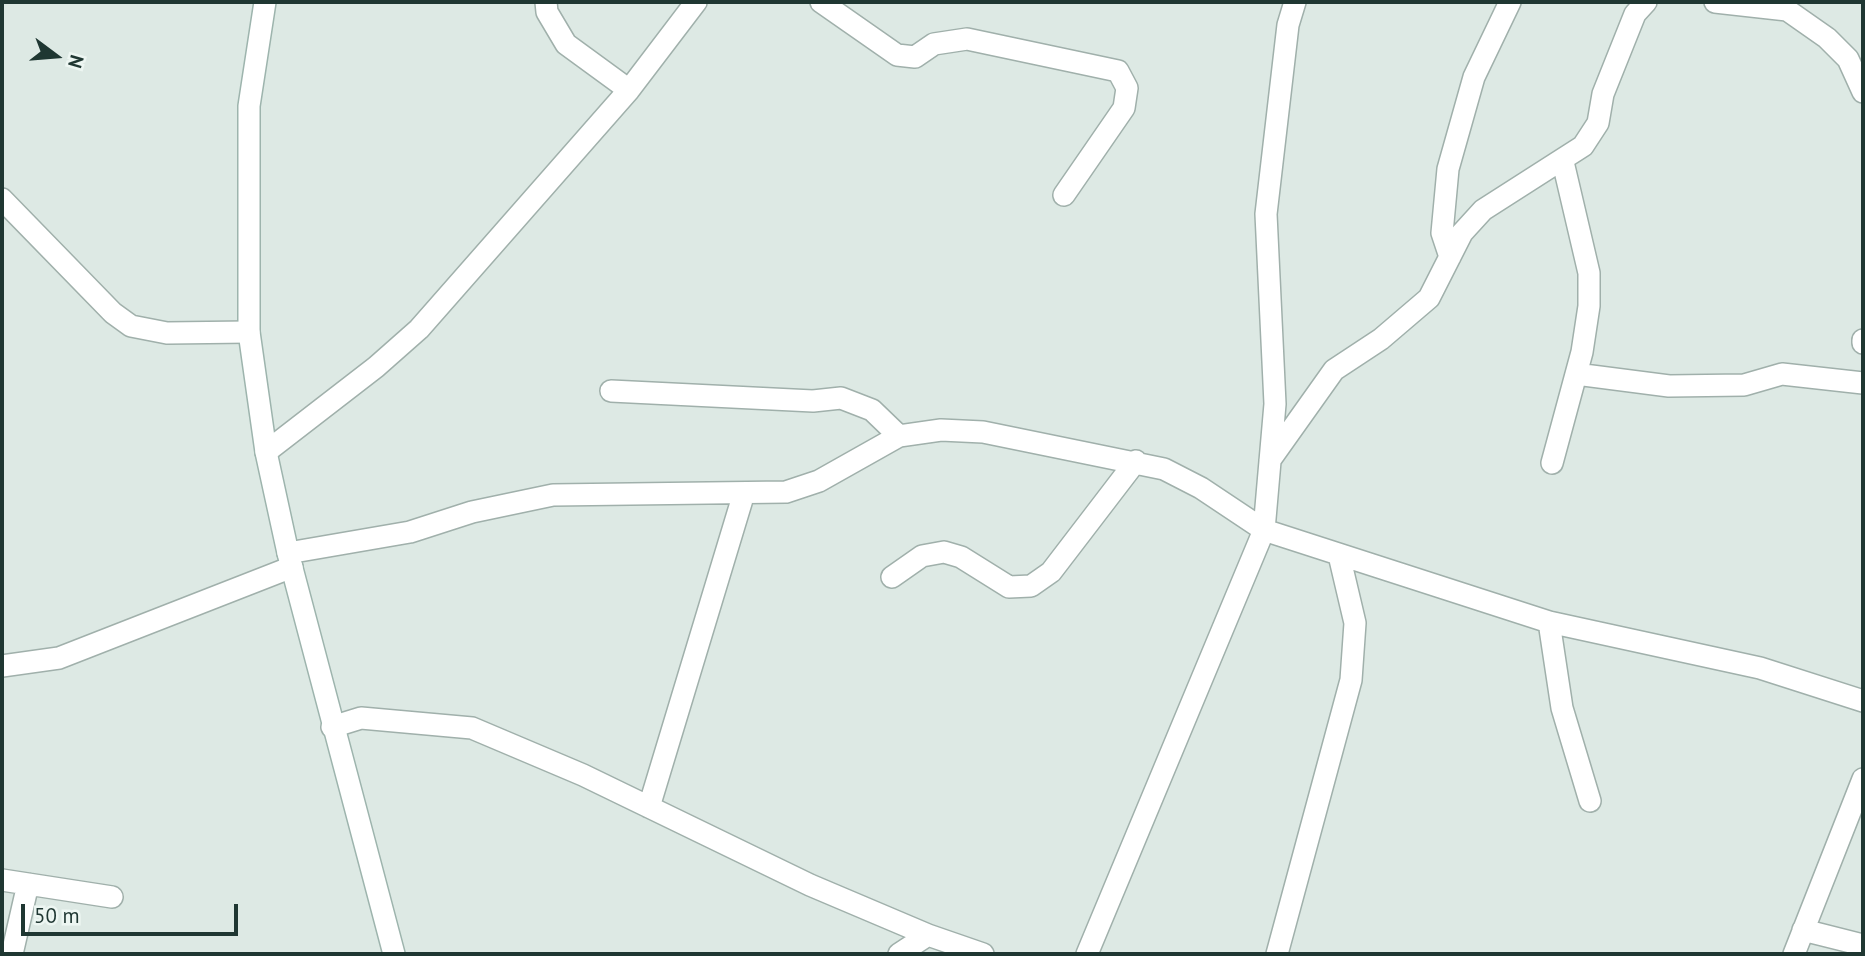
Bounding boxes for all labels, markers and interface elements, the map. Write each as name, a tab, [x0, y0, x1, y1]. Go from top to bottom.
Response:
north arrow	[21, 21, 91, 91]
text: N	[63, 52, 89, 71]
scale bar	[24, 890, 242, 934]
text: 50 m	[34, 902, 80, 929]

